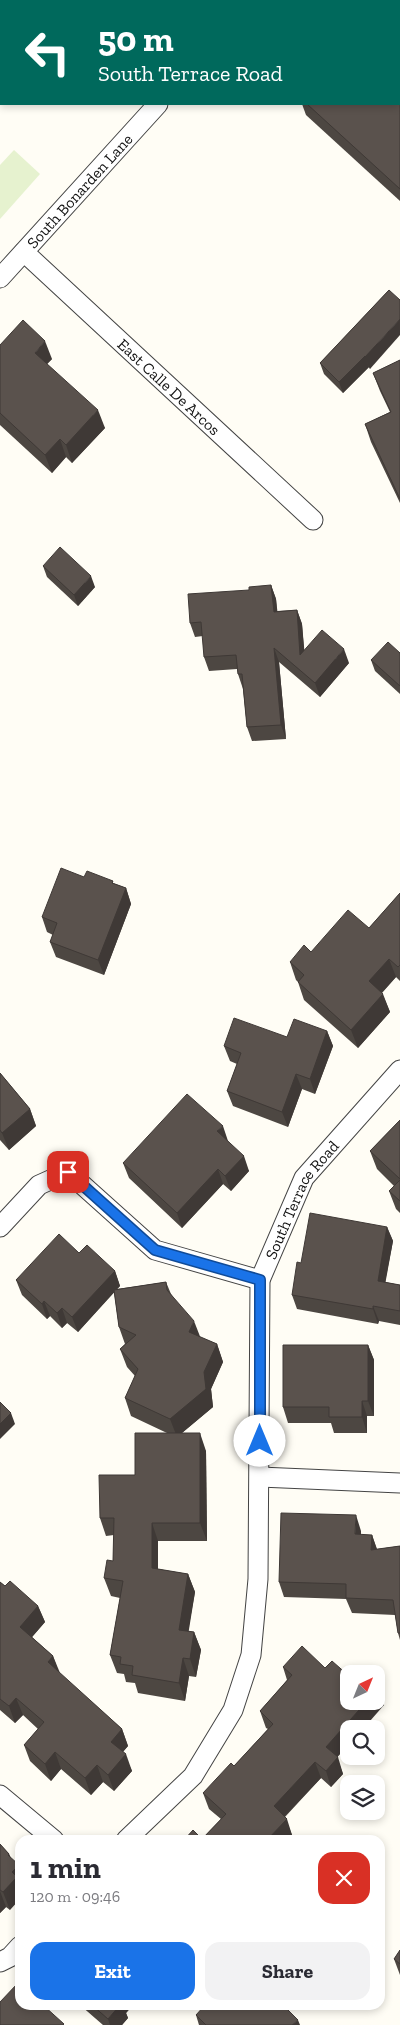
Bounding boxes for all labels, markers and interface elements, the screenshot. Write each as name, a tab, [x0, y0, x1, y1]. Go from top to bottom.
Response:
text: 50 m	[98, 18, 174, 60]
icon: left	[15, 20, 80, 85]
text: South Terrace Road	[98, 60, 283, 87]
street label: South Bonarden Lane	[23, 129, 136, 252]
street label: East Calle De Arcos	[114, 334, 224, 439]
street label: South Terrace Road	[261, 1136, 343, 1262]
pin	[47, 1151, 89, 1193]
icon: arrive	[54, 1158, 82, 1186]
position arrow	[233, 1414, 285, 1466]
north arrow	[340, 1665, 385, 1710]
map controls	[340, 1665, 385, 1820]
button: search	[340, 1720, 385, 1765]
button: layers	[340, 1775, 385, 1820]
text: 1 min	[30, 1850, 101, 1886]
button: close	[318, 1852, 370, 1904]
text: 120 m · 09:46	[30, 1887, 120, 1906]
button: Exit	[30, 1942, 195, 2000]
button: Share	[205, 1942, 370, 2000]

